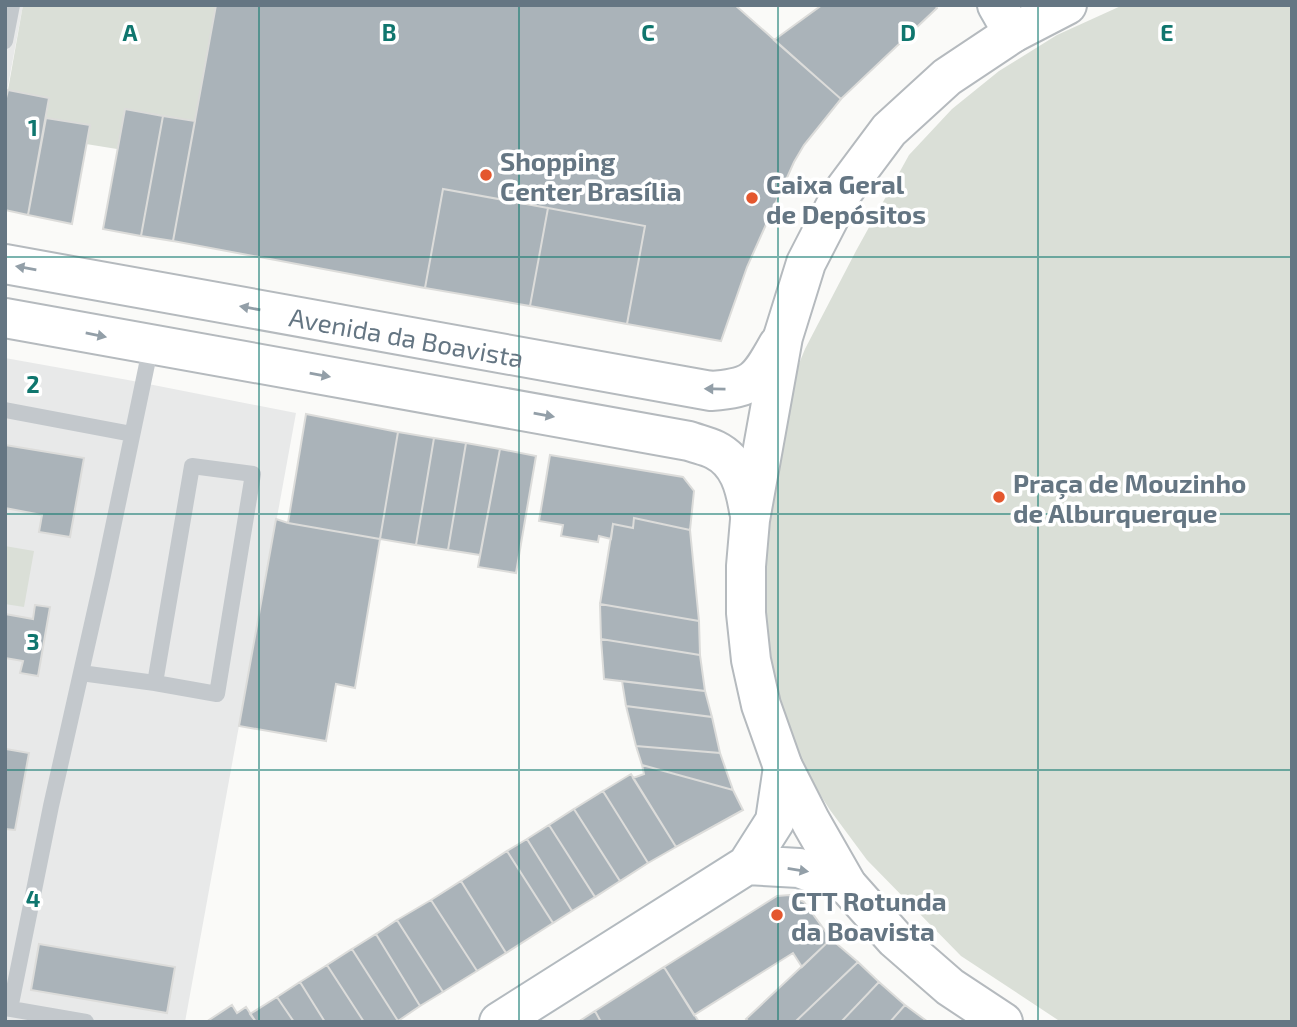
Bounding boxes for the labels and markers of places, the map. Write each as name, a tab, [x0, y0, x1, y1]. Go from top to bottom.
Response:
place label: Shopping Center Brasília	[500, 145, 682, 206]
marker: Shopping Center Brasília	[478, 167, 494, 183]
place label: Caixa Geral de Depósitos	[766, 168, 926, 229]
marker: Caixa Geral de Depósitos	[744, 190, 760, 206]
place label: Praça de Mouzinho de Alburquerque	[1013, 467, 1246, 528]
marker: Praça de Mouzinho de Alburquerque	[991, 489, 1007, 505]
place label: CTT Rotunda da Boavista	[791, 885, 947, 946]
marker: CTT Rotunda da Boavista	[769, 907, 785, 923]

